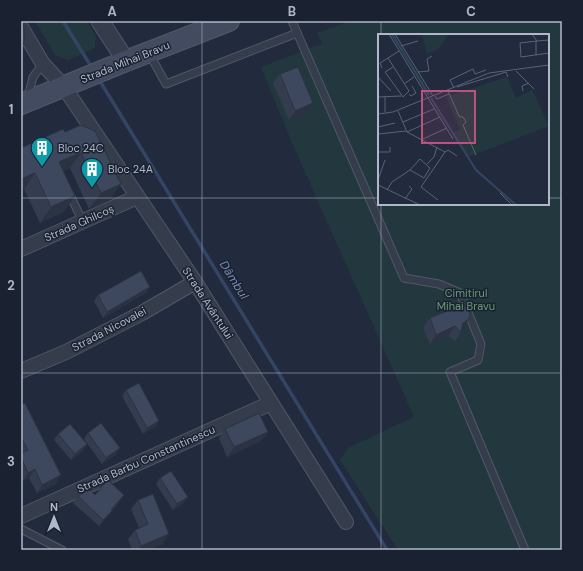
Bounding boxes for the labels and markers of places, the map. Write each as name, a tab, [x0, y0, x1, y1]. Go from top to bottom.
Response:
building icon: Bloc 24C	[29, 135, 55, 168]
place label: Bloc 24C	[58, 141, 104, 155]
building icon: Bloc 24A	[79, 156, 105, 189]
place label: Bloc 24A	[108, 162, 153, 176]

